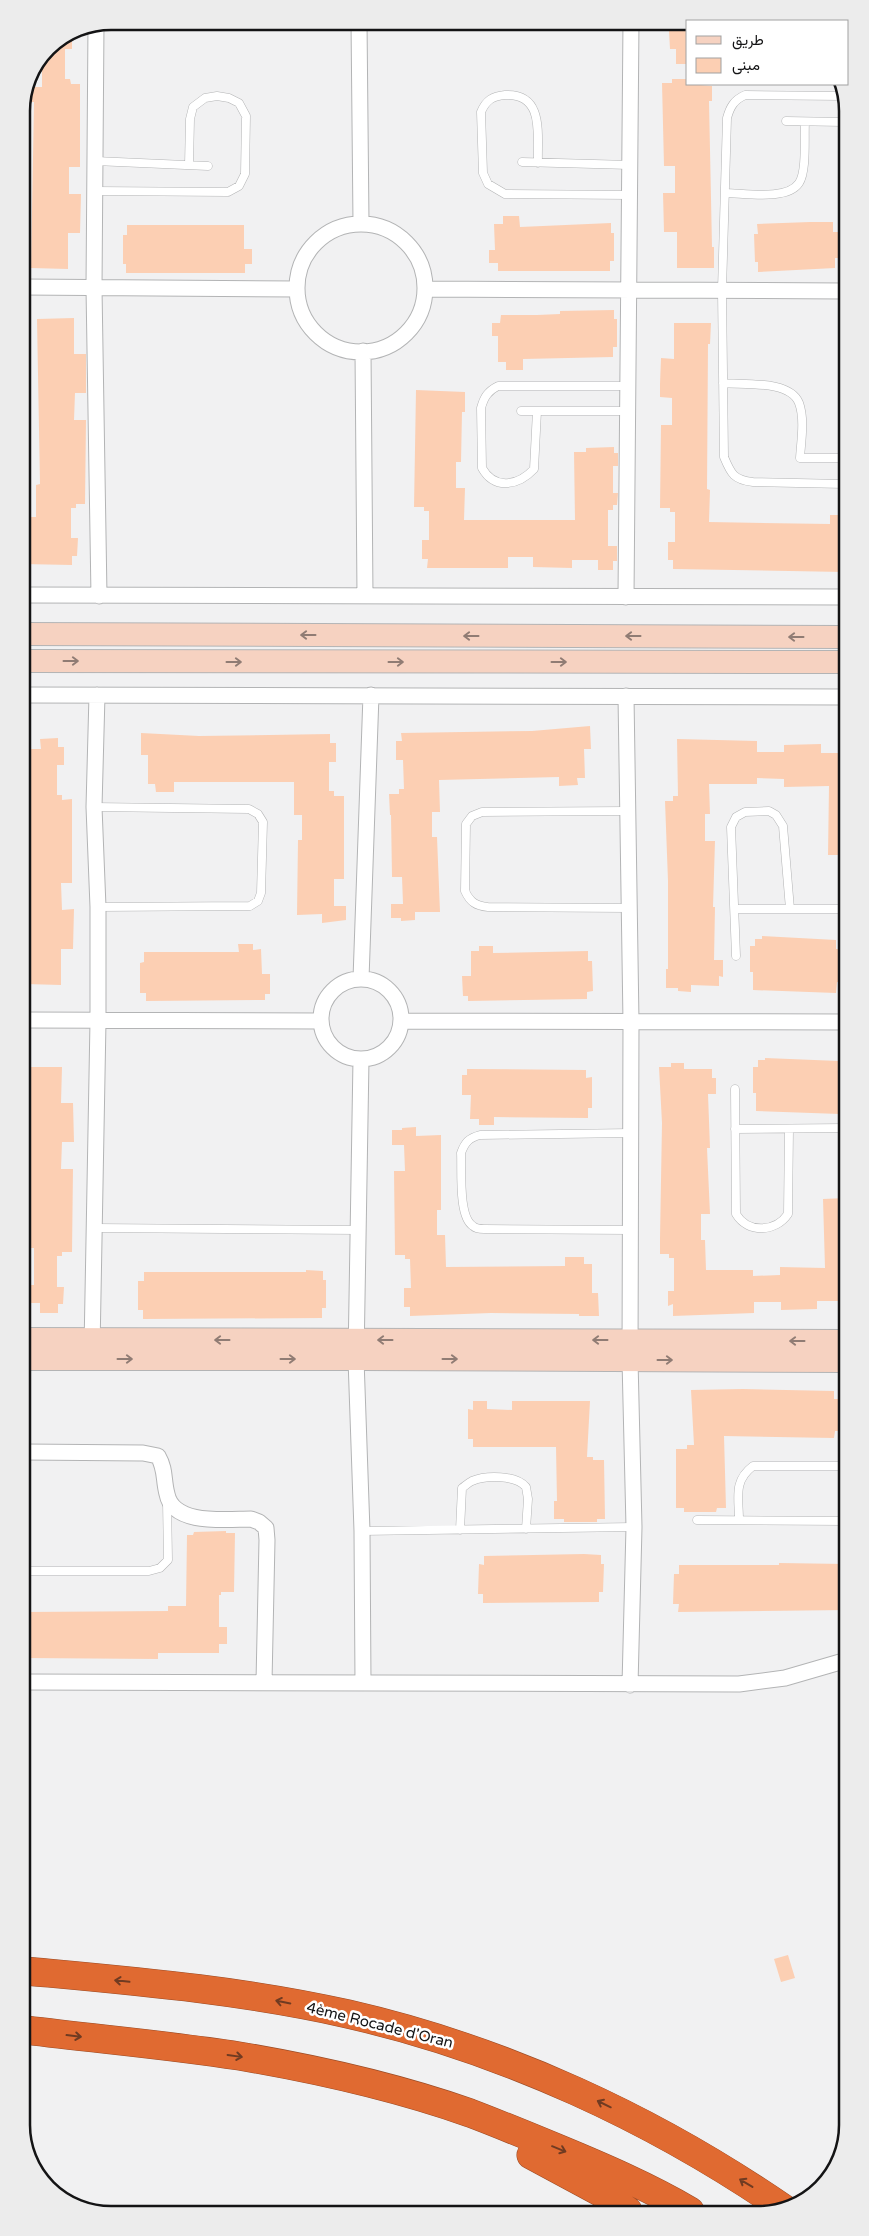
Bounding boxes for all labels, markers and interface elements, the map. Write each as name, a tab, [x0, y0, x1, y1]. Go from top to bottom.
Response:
legend	[686, 20, 849, 85]
text: طريق	[732, 31, 764, 50]
text: مبنى	[732, 56, 760, 75]
one-way arrow	[300, 630, 316, 640]
one-way arrow	[463, 631, 479, 641]
one-way arrow	[625, 631, 642, 641]
one-way arrow	[788, 632, 804, 641]
one-way arrow	[63, 656, 79, 666]
one-way arrow	[226, 657, 242, 667]
one-way arrow	[388, 657, 404, 667]
one-way arrow	[550, 657, 567, 667]
one-way arrow	[214, 1335, 230, 1345]
one-way arrow	[377, 1335, 393, 1345]
one-way arrow	[592, 1335, 608, 1345]
one-way arrow	[789, 1336, 806, 1346]
one-way arrow	[117, 1354, 133, 1364]
one-way arrow	[280, 1354, 296, 1364]
one-way arrow	[442, 1354, 458, 1364]
one-way arrow	[657, 1355, 673, 1365]
one-way arrow	[115, 1976, 131, 1986]
one-way arrow	[276, 1996, 292, 2006]
street label: 4ème Rocade d'Oran	[305, 1998, 455, 2052]
one-way arrow	[66, 2031, 82, 2041]
one-way arrow	[227, 2051, 243, 2061]
one-way arrow	[597, 2099, 612, 2108]
one-way arrow	[551, 2144, 566, 2154]
one-way arrow	[739, 2178, 753, 2188]

